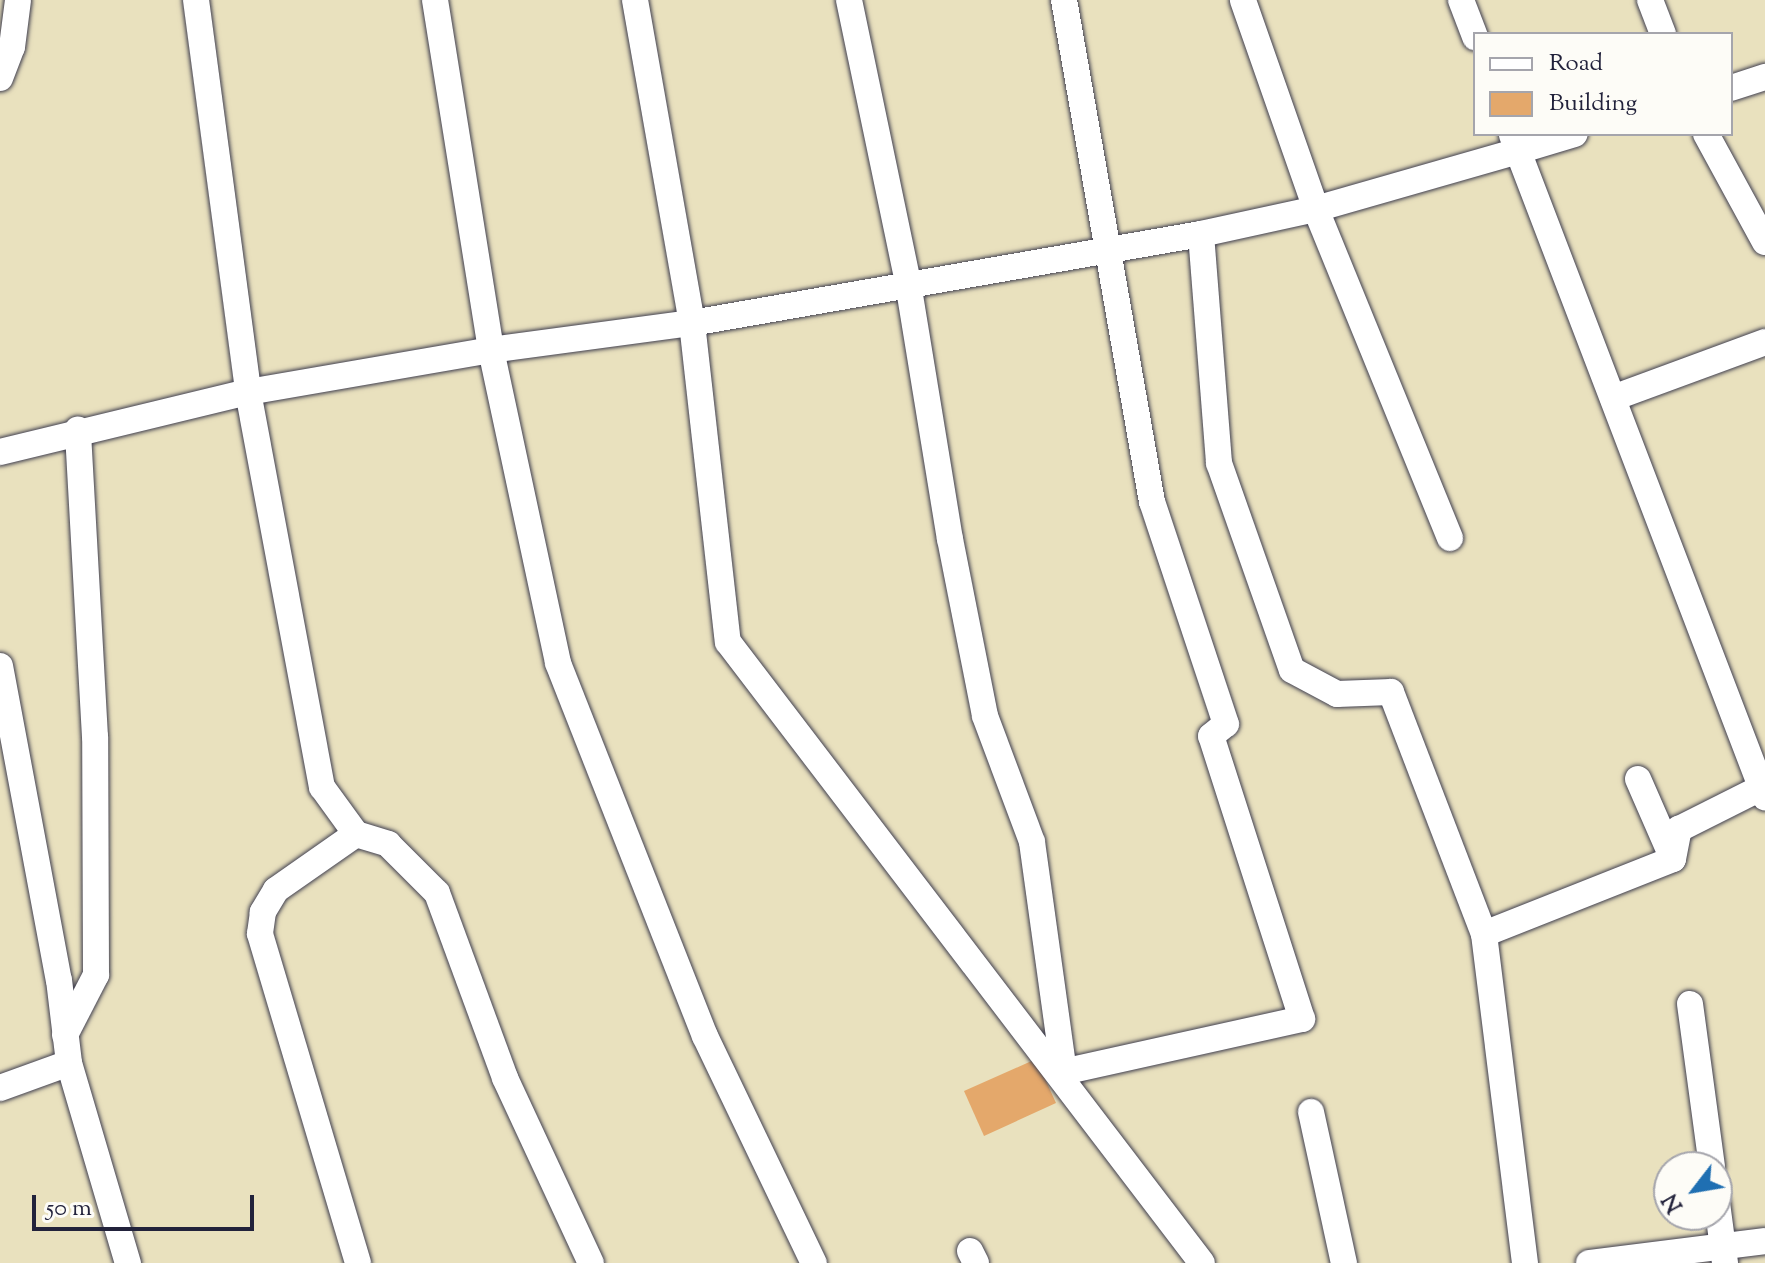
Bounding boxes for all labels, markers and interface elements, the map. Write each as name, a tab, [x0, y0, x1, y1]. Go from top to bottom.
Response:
legend	[1473, 32, 1733, 136]
text: Road	[1549, 47, 1603, 81]
text: Building	[1549, 87, 1637, 121]
north arrow	[1653, 1151, 1733, 1231]
scale bar	[36, 1179, 258, 1229]
text: N	[1656, 1187, 1692, 1218]
text: 50 m	[46, 1192, 92, 1226]

